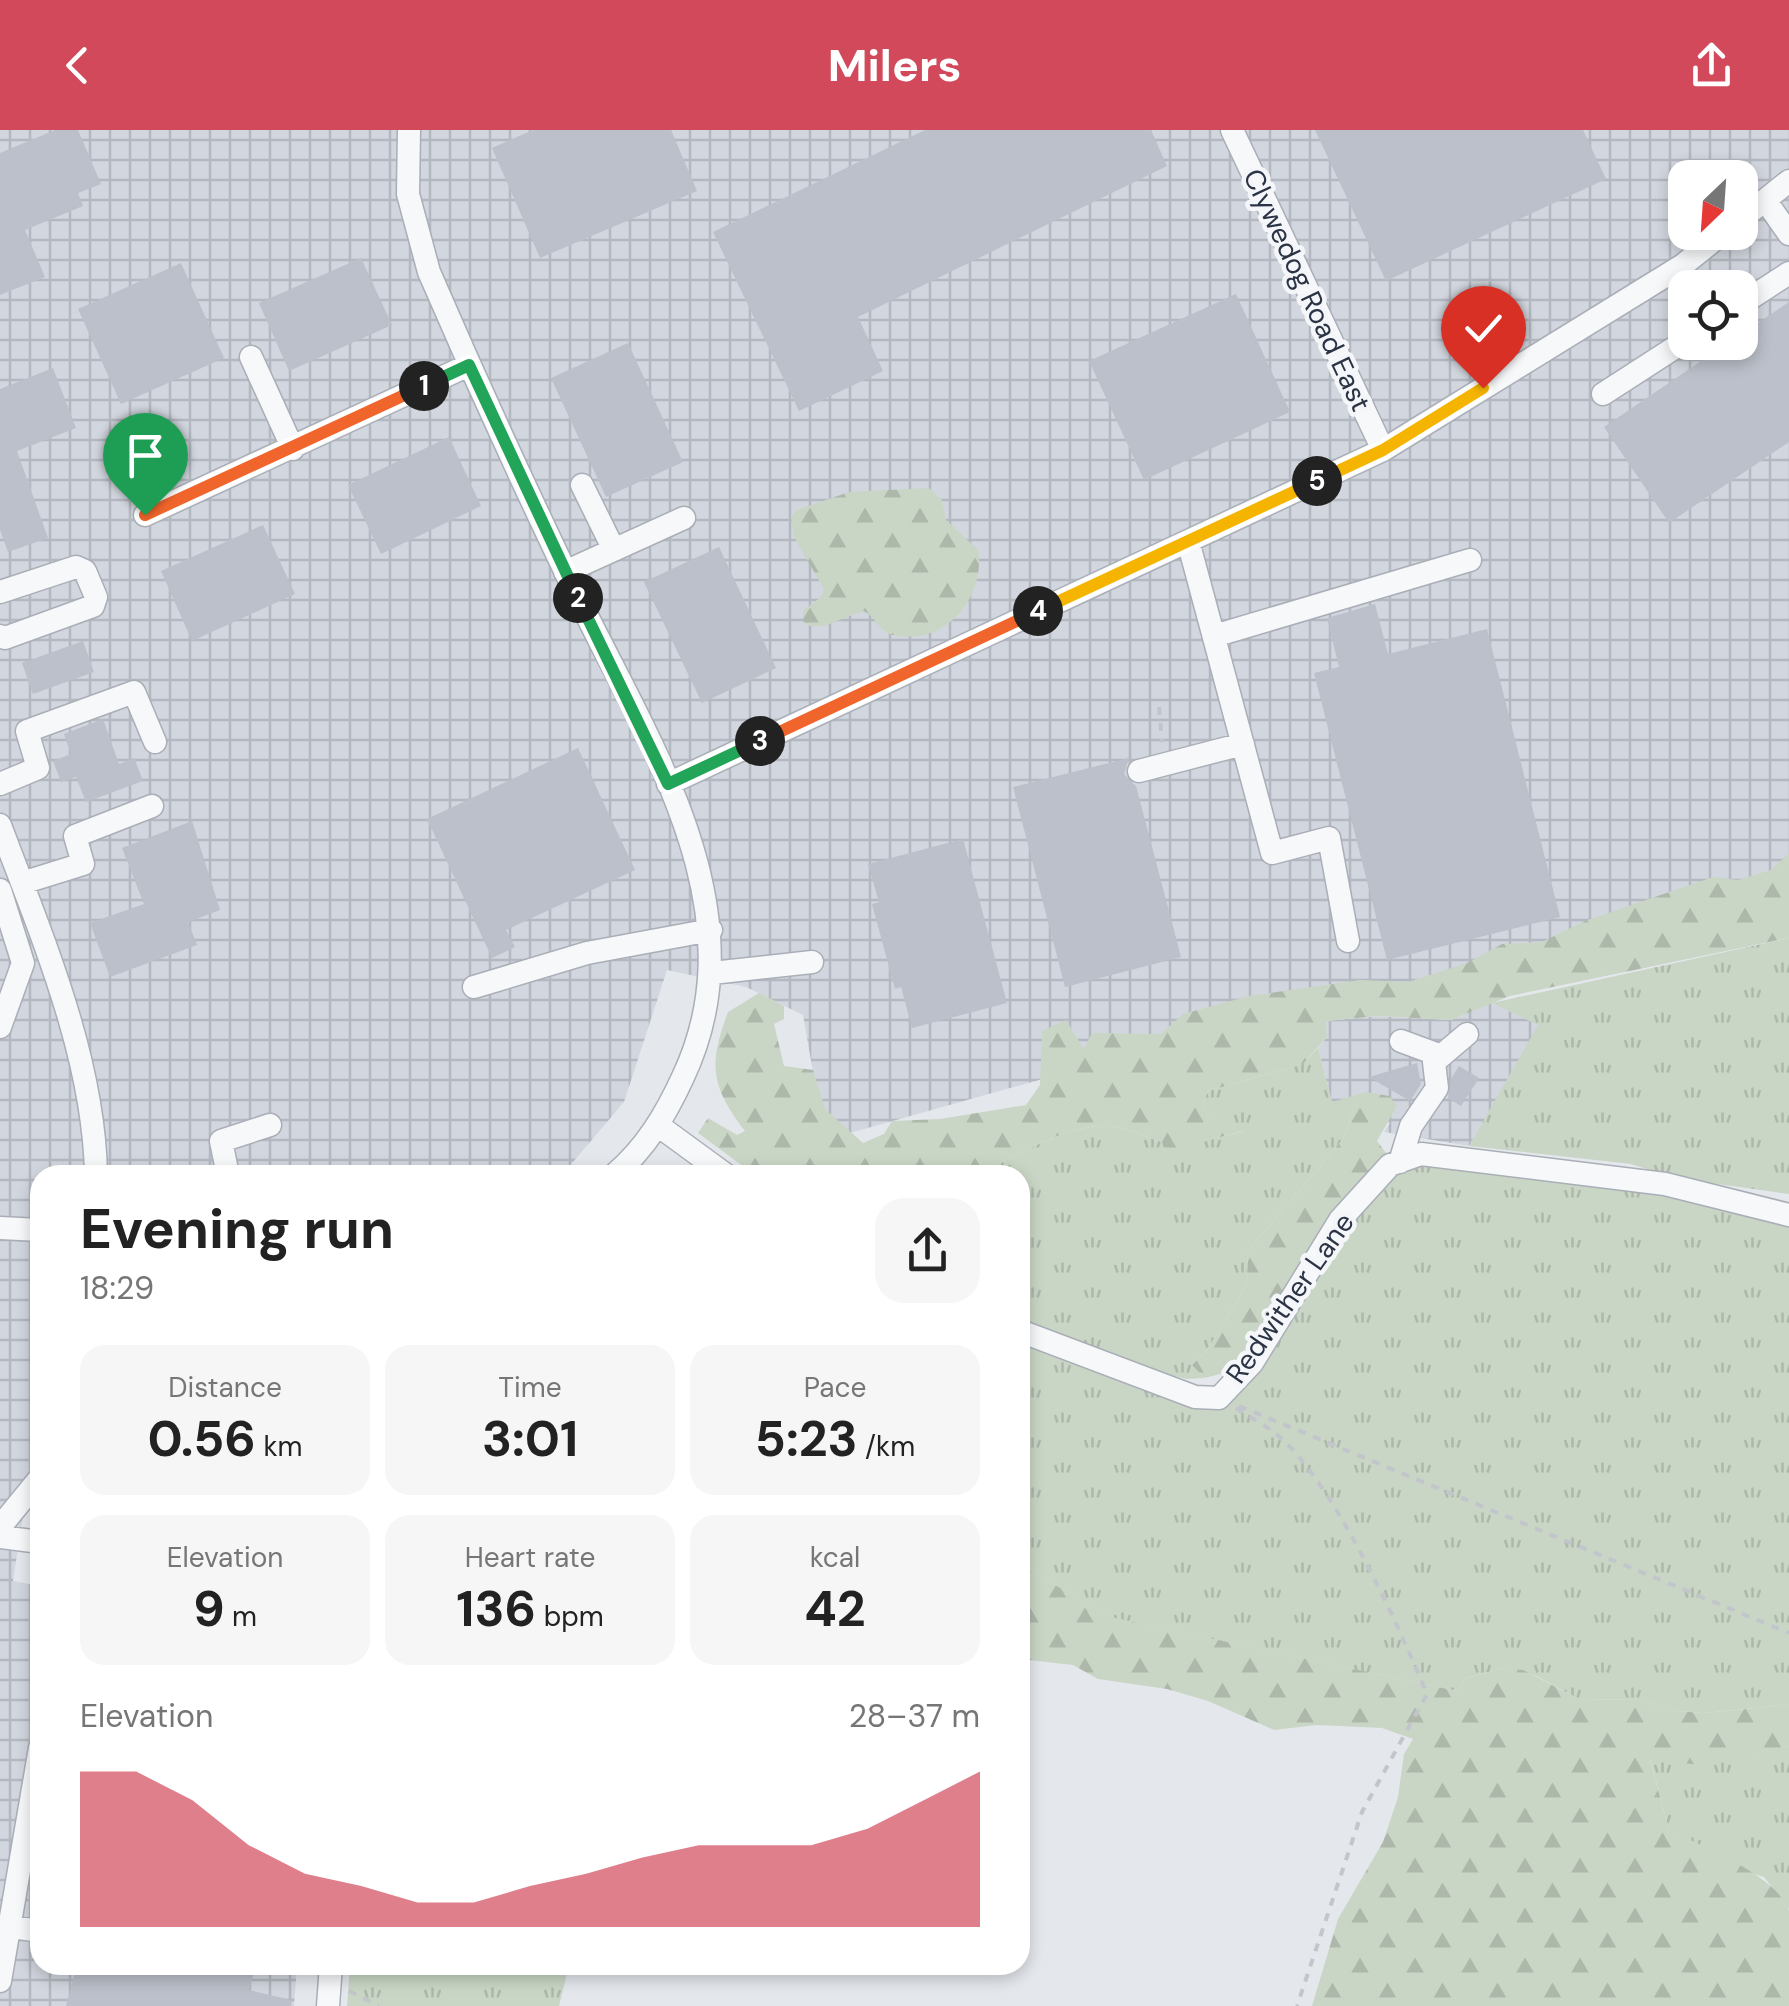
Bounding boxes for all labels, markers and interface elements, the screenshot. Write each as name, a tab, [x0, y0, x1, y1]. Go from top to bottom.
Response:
text: Milers	[828, 36, 961, 95]
icon: back	[50, 38, 105, 93]
icon: share	[1684, 38, 1739, 93]
north arrow	[1668, 160, 1758, 250]
map controls	[1668, 160, 1758, 360]
street label: Clywedog Road East	[1235, 163, 1379, 417]
button: locate	[1668, 270, 1758, 360]
pin	[1441, 286, 1526, 389]
icon: check	[1456, 301, 1511, 356]
pin: 1	[399, 361, 449, 411]
text: 1	[419, 367, 429, 404]
pin	[103, 413, 188, 516]
icon: arrive	[118, 428, 173, 483]
pin: 5	[1292, 456, 1342, 506]
text: 5	[1308, 462, 1326, 499]
pin: 2	[553, 573, 603, 623]
text: 2	[570, 579, 586, 616]
pin: 4	[1013, 586, 1063, 636]
text: 4	[1029, 592, 1047, 629]
pin: 3	[735, 716, 785, 766]
text: 3	[752, 722, 768, 759]
text: Evening run	[80, 1193, 394, 1265]
button: share	[875, 1198, 980, 1303]
street label: Redwither Lane	[1217, 1205, 1363, 1391]
text: 18:29	[80, 1267, 154, 1309]
text: Distance	[168, 1369, 282, 1406]
text: Time	[498, 1369, 562, 1406]
text: Pace	[804, 1369, 866, 1406]
text: 0.56	[147, 1406, 256, 1472]
text: 3:01	[482, 1406, 578, 1472]
text: 5:23	[755, 1406, 858, 1472]
text: km	[256, 1428, 303, 1465]
text: /km	[858, 1428, 915, 1465]
text: Elevation	[167, 1539, 283, 1576]
text: Heart rate	[465, 1539, 595, 1576]
text: kcal	[810, 1539, 860, 1576]
text: 9	[193, 1576, 225, 1642]
text: 136	[456, 1576, 536, 1642]
text: 42	[804, 1576, 866, 1642]
text: m	[225, 1598, 257, 1635]
text: bpm	[536, 1598, 604, 1635]
text: Elevation	[80, 1695, 213, 1737]
text: 28–37 m	[849, 1695, 980, 1737]

